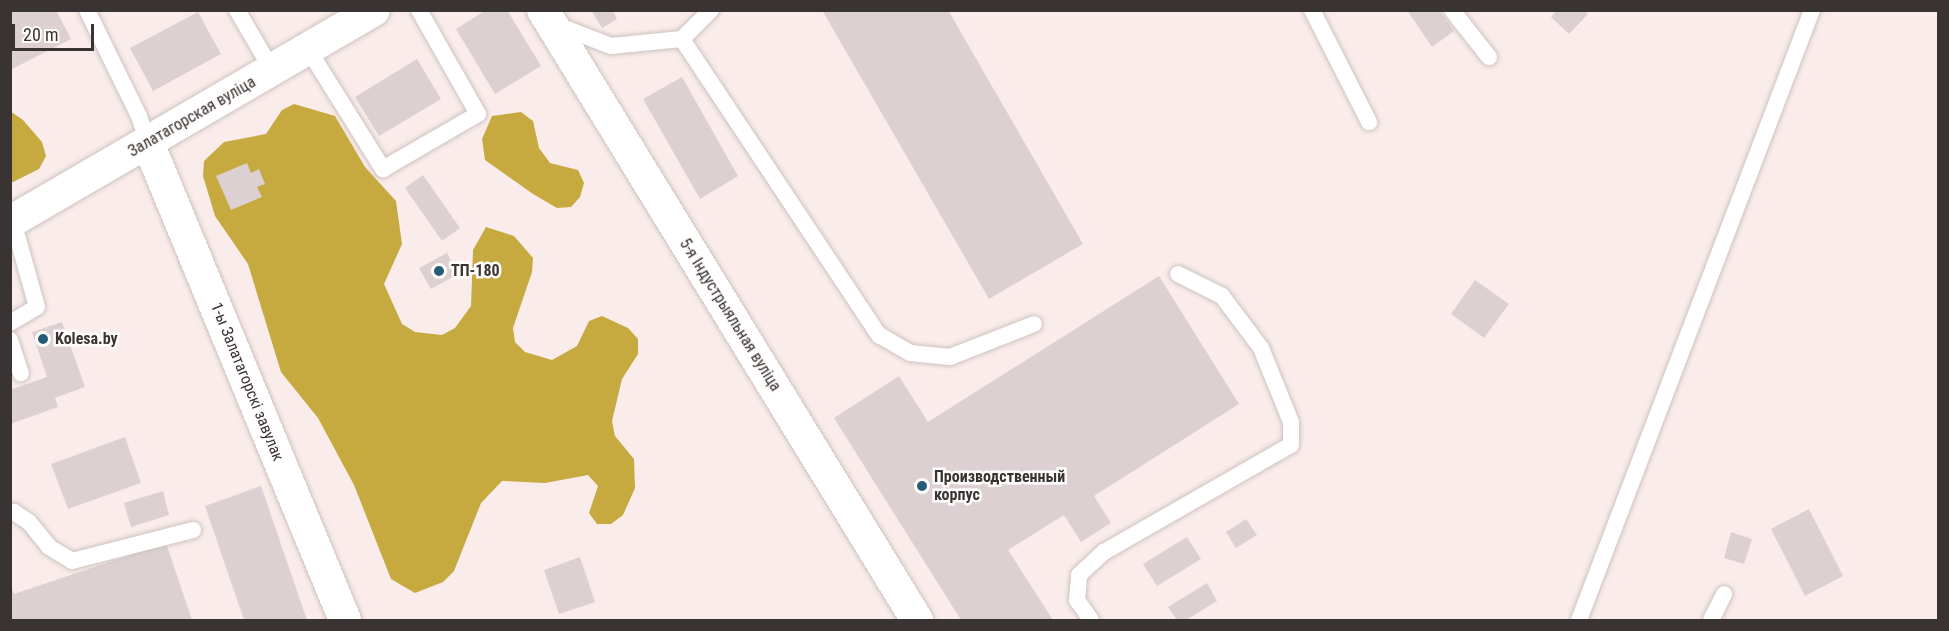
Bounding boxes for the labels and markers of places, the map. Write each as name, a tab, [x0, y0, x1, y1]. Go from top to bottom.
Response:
place label: ТП-180	[451, 261, 500, 281]
marker: ТП-180	[432, 264, 446, 278]
place label: Kolesa.by	[55, 329, 118, 349]
marker: Kolesa.by	[36, 332, 50, 346]
place label: Производственный корпус	[934, 467, 1065, 505]
marker: Производственный корпус	[915, 479, 929, 493]

